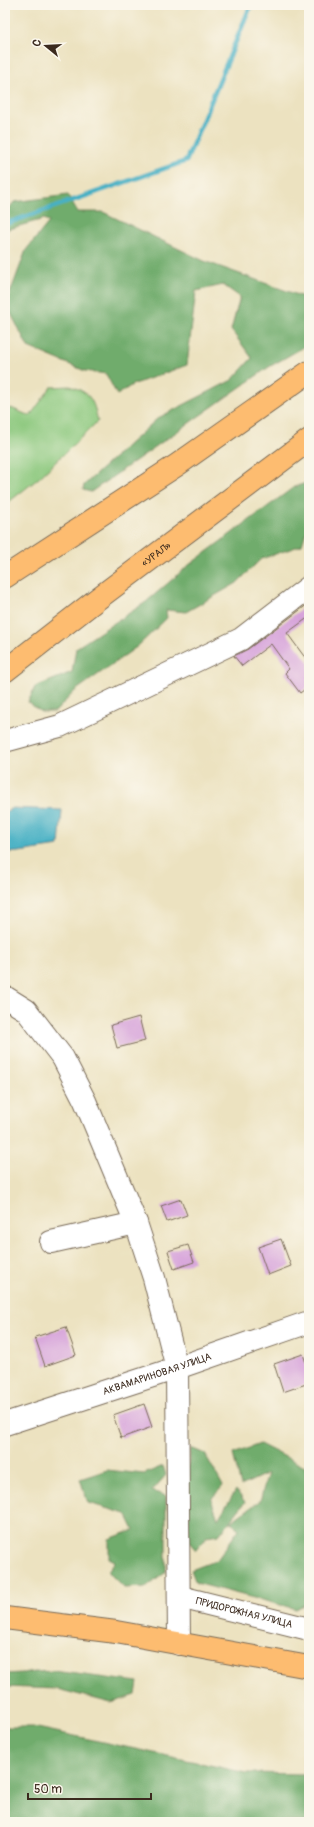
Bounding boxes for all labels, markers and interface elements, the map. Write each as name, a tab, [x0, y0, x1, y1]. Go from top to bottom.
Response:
north arrow	[26, 26, 66, 66]
text: С	[30, 38, 44, 48]
street label: «УРАЛ»	[139, 540, 173, 569]
street label: АКВАМАРИНОВАЯ УЛИЦА	[101, 1350, 213, 1398]
street label: ПРИДОРОЖНАЯ УЛИЦА	[195, 1595, 294, 1631]
scale bar	[28, 1775, 151, 1801]
text: 50 m	[34, 1782, 62, 1797]

